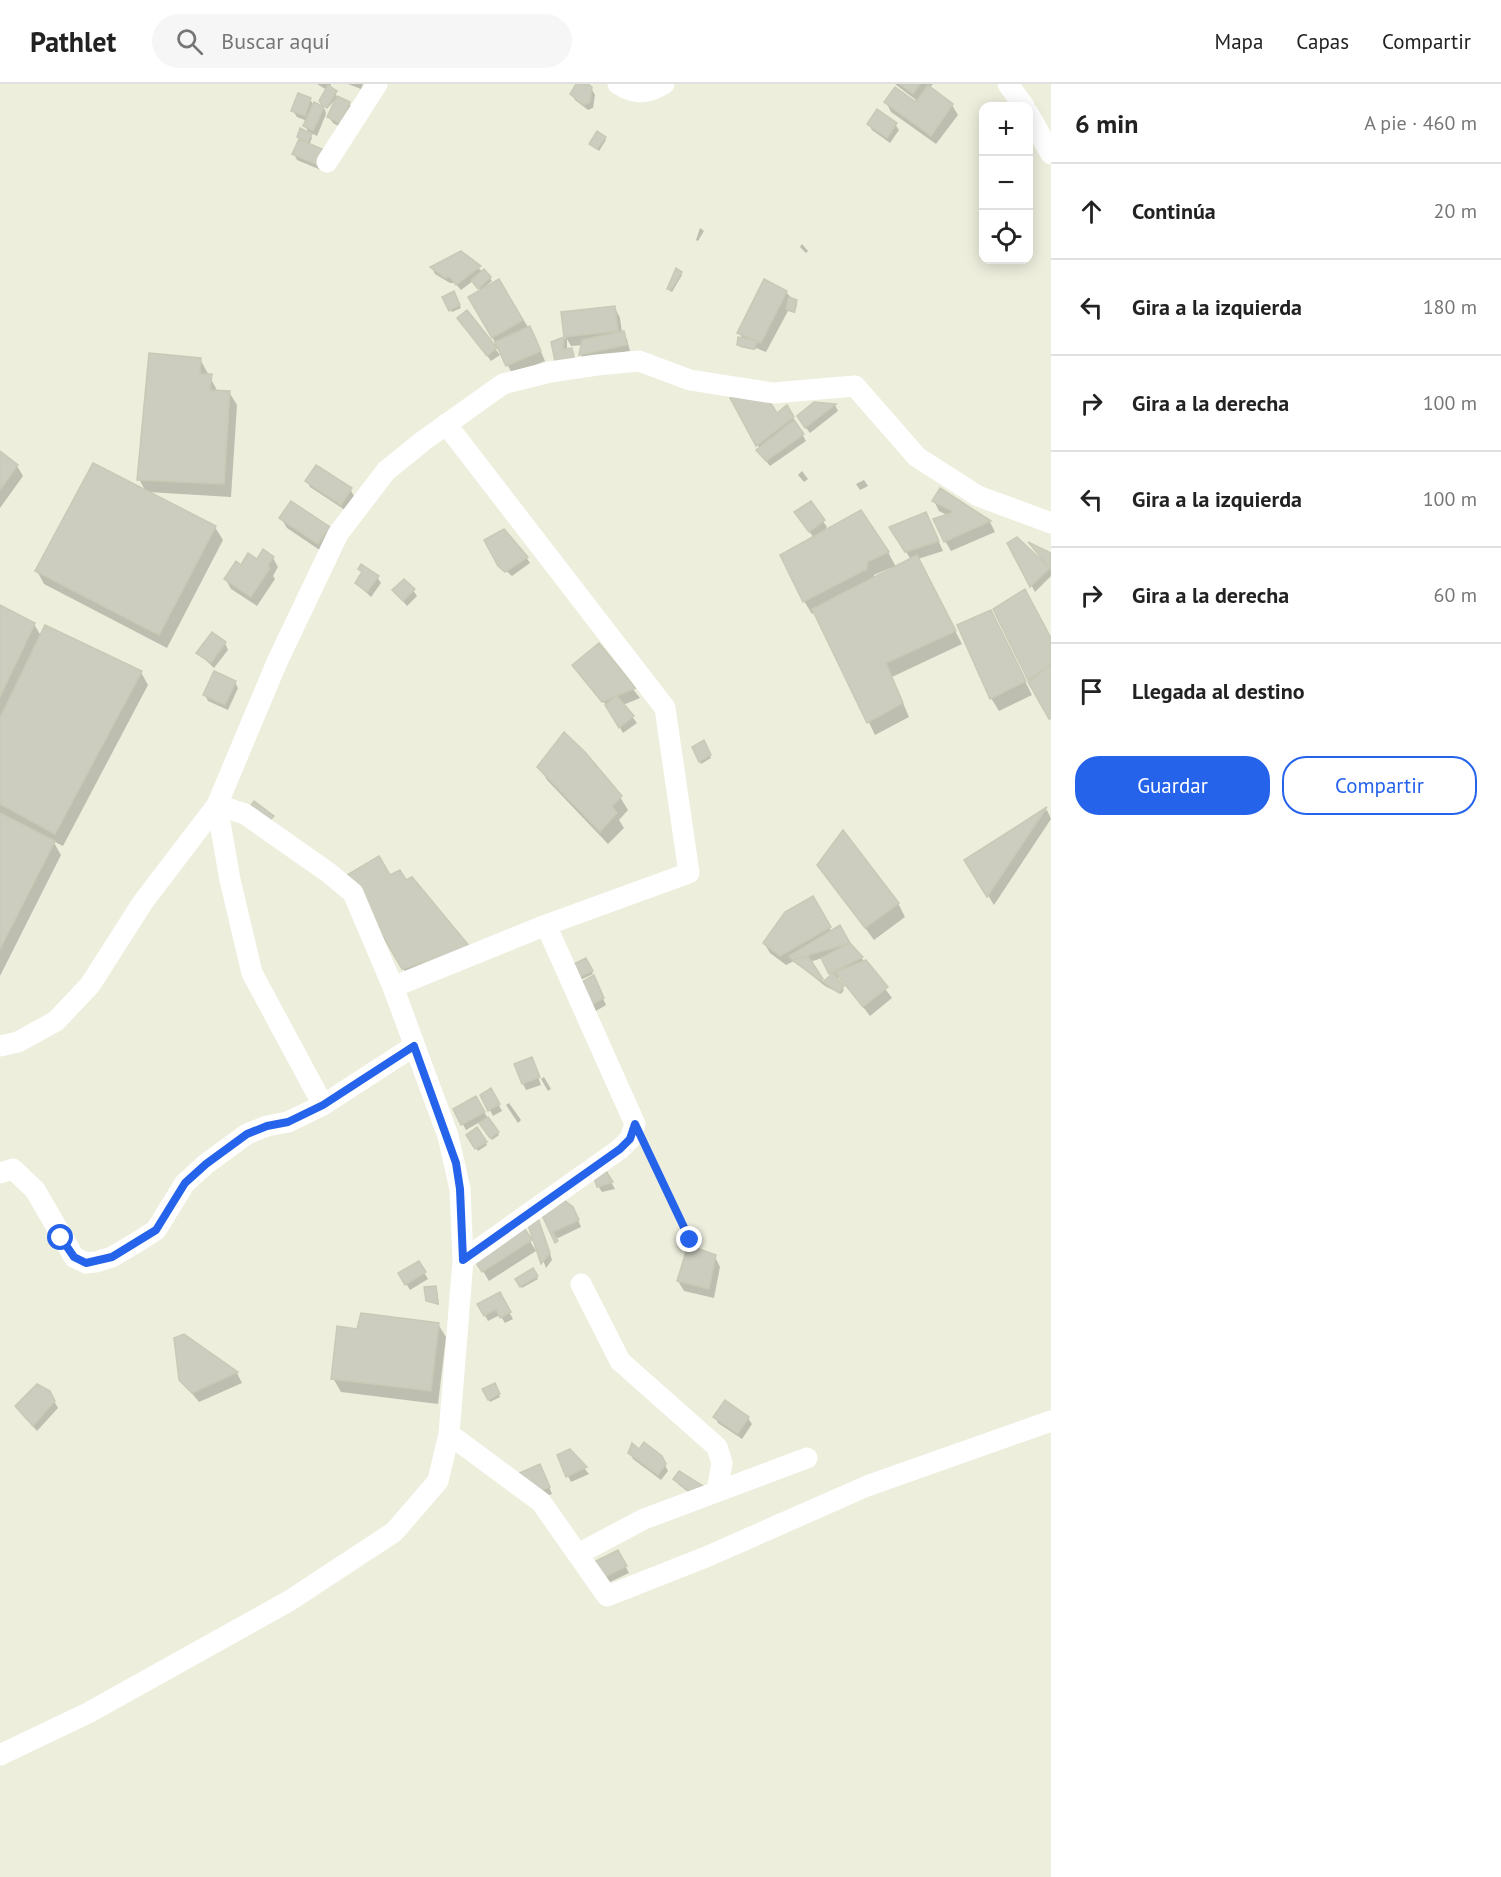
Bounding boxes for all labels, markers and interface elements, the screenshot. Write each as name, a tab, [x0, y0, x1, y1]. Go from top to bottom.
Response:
search box	[152, 14, 572, 68]
text: Pathlet	[30, 23, 116, 60]
icon: search	[173, 25, 206, 58]
text: Buscar aquí	[221, 27, 330, 55]
text: Mapa	[1215, 28, 1263, 55]
text: Capas	[1296, 28, 1349, 55]
text: Compartir	[1382, 28, 1471, 55]
map controls	[979, 102, 1033, 264]
button: +	[979, 102, 1033, 156]
text: 6 min	[1075, 107, 1138, 140]
text: A pie · 460 m	[1364, 110, 1477, 136]
button: −	[979, 156, 1033, 210]
icon: ahead	[1075, 195, 1108, 228]
text: Continúa	[1132, 197, 1216, 225]
text: 20 m	[1434, 198, 1477, 224]
button: locate	[979, 210, 1033, 264]
icon: left	[1075, 291, 1108, 324]
text: Gira a la izquierda	[1132, 293, 1302, 321]
text: 180 m	[1423, 294, 1477, 320]
icon: right	[1075, 387, 1108, 420]
text: Gira a la derecha	[1132, 389, 1289, 417]
text: 100 m	[1423, 390, 1477, 416]
icon: left	[1075, 483, 1108, 516]
text: Gira a la izquierda	[1132, 485, 1302, 513]
text: 100 m	[1423, 486, 1477, 512]
icon: right	[1075, 579, 1108, 612]
text: Gira a la derecha	[1132, 581, 1289, 609]
text: 60 m	[1434, 582, 1477, 608]
icon: arrive	[1075, 675, 1108, 708]
text: Llegada al destino	[1132, 677, 1305, 705]
button: Guardar	[1075, 756, 1270, 815]
button: Compartir	[1282, 756, 1477, 815]
route start	[47, 1224, 73, 1250]
route end	[676, 1226, 702, 1252]

